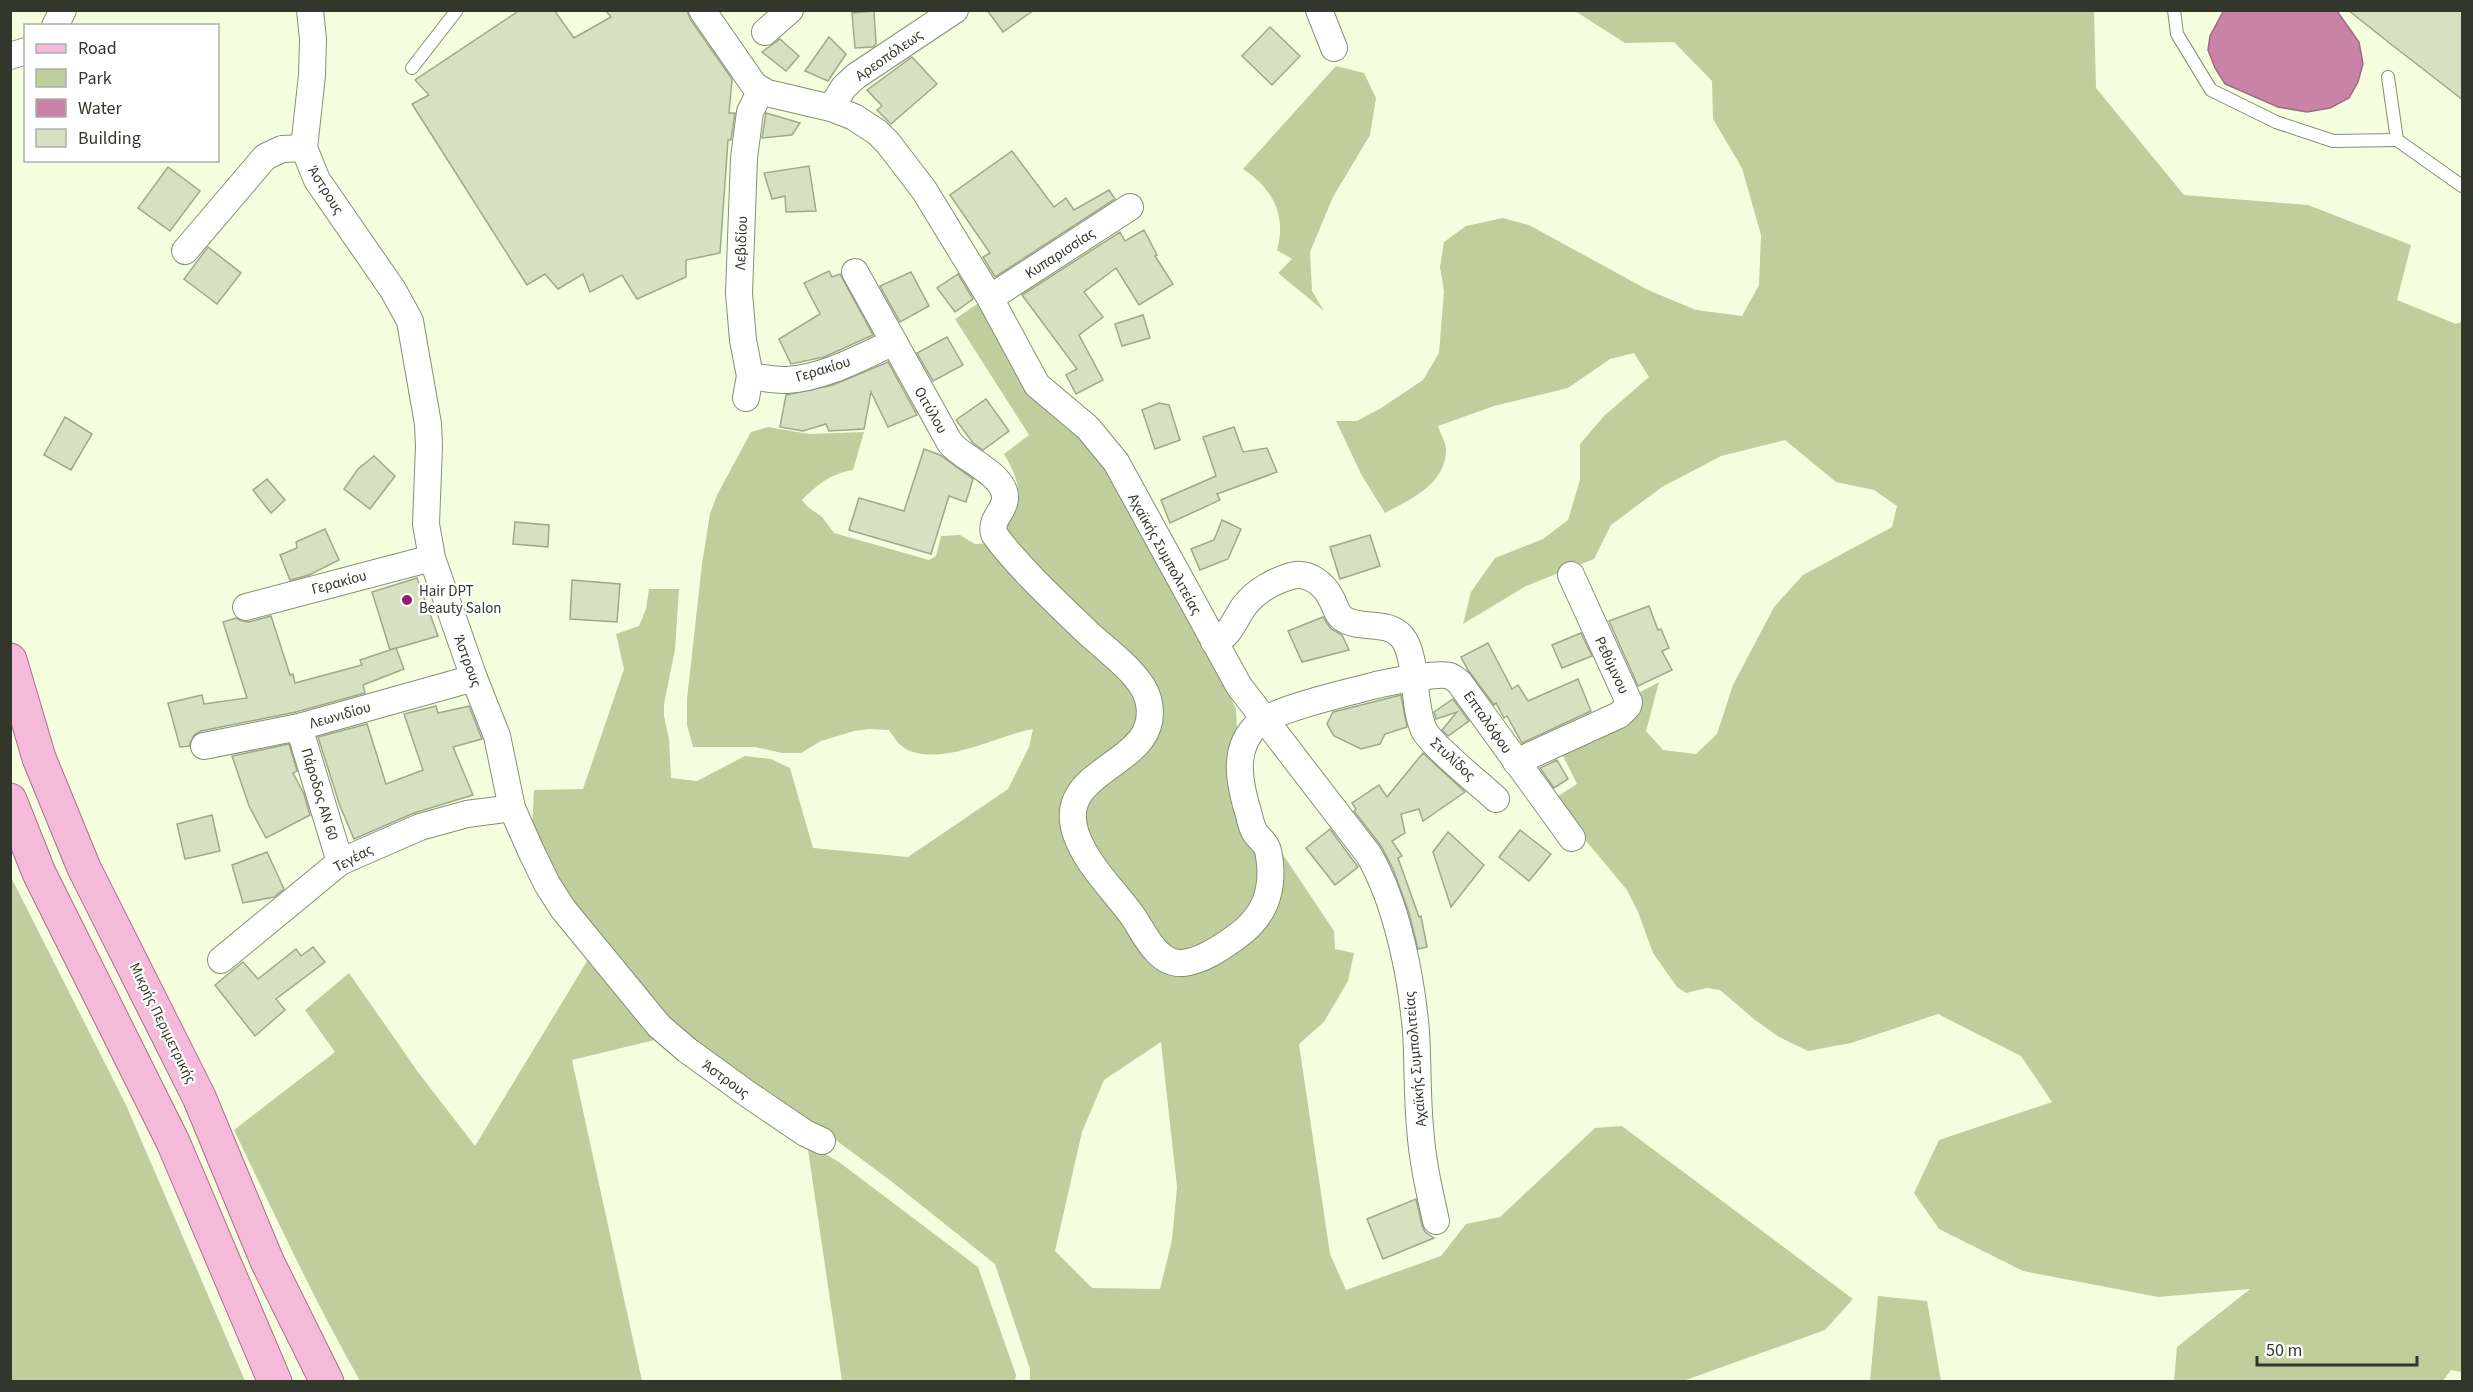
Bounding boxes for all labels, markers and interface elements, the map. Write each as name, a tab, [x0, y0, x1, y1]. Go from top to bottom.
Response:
legend	[24, 24, 219, 162]
street label: Αρεοπόλεως	[851, 24, 928, 86]
text: Road	[78, 36, 117, 61]
text: Park	[78, 66, 112, 91]
text: Water	[78, 96, 122, 121]
text: Building	[78, 126, 141, 151]
street label: Άστρους	[302, 162, 349, 219]
street label: Λεβιδίου	[730, 216, 753, 271]
street label: Κυπαρισσίας	[1021, 223, 1100, 284]
street label: Γερακίου	[793, 351, 853, 388]
street label: Οιτύλου	[909, 383, 952, 438]
street label: Αχαϊκής Συμπολιτείας	[1122, 490, 1207, 619]
street label: Γερακίου	[309, 565, 369, 600]
place label: Hair DPT Beauty Salon	[419, 581, 502, 619]
marker: Hair DPT Beauty Salon	[400, 593, 414, 607]
street label: Άστρους	[448, 632, 487, 691]
street label: Ρεθύμνου	[1589, 633, 1634, 697]
street label: Επταλόφου	[1458, 687, 1517, 758]
street label: Λεωνιδίου	[307, 697, 373, 734]
street label: Στυλίδος	[1425, 733, 1480, 786]
street label: Πάροδος ΑΝ 60	[296, 745, 344, 843]
street label: Τεγέας	[330, 839, 377, 878]
street label: Μικρής Περιμετρικής	[124, 959, 201, 1088]
street label: Αχαϊκής Συμπολιτείας	[1399, 990, 1432, 1128]
street label: Άστρους	[698, 1055, 754, 1104]
scale bar	[2257, 1329, 2418, 1367]
text: 50 m	[2266, 1338, 2302, 1363]

